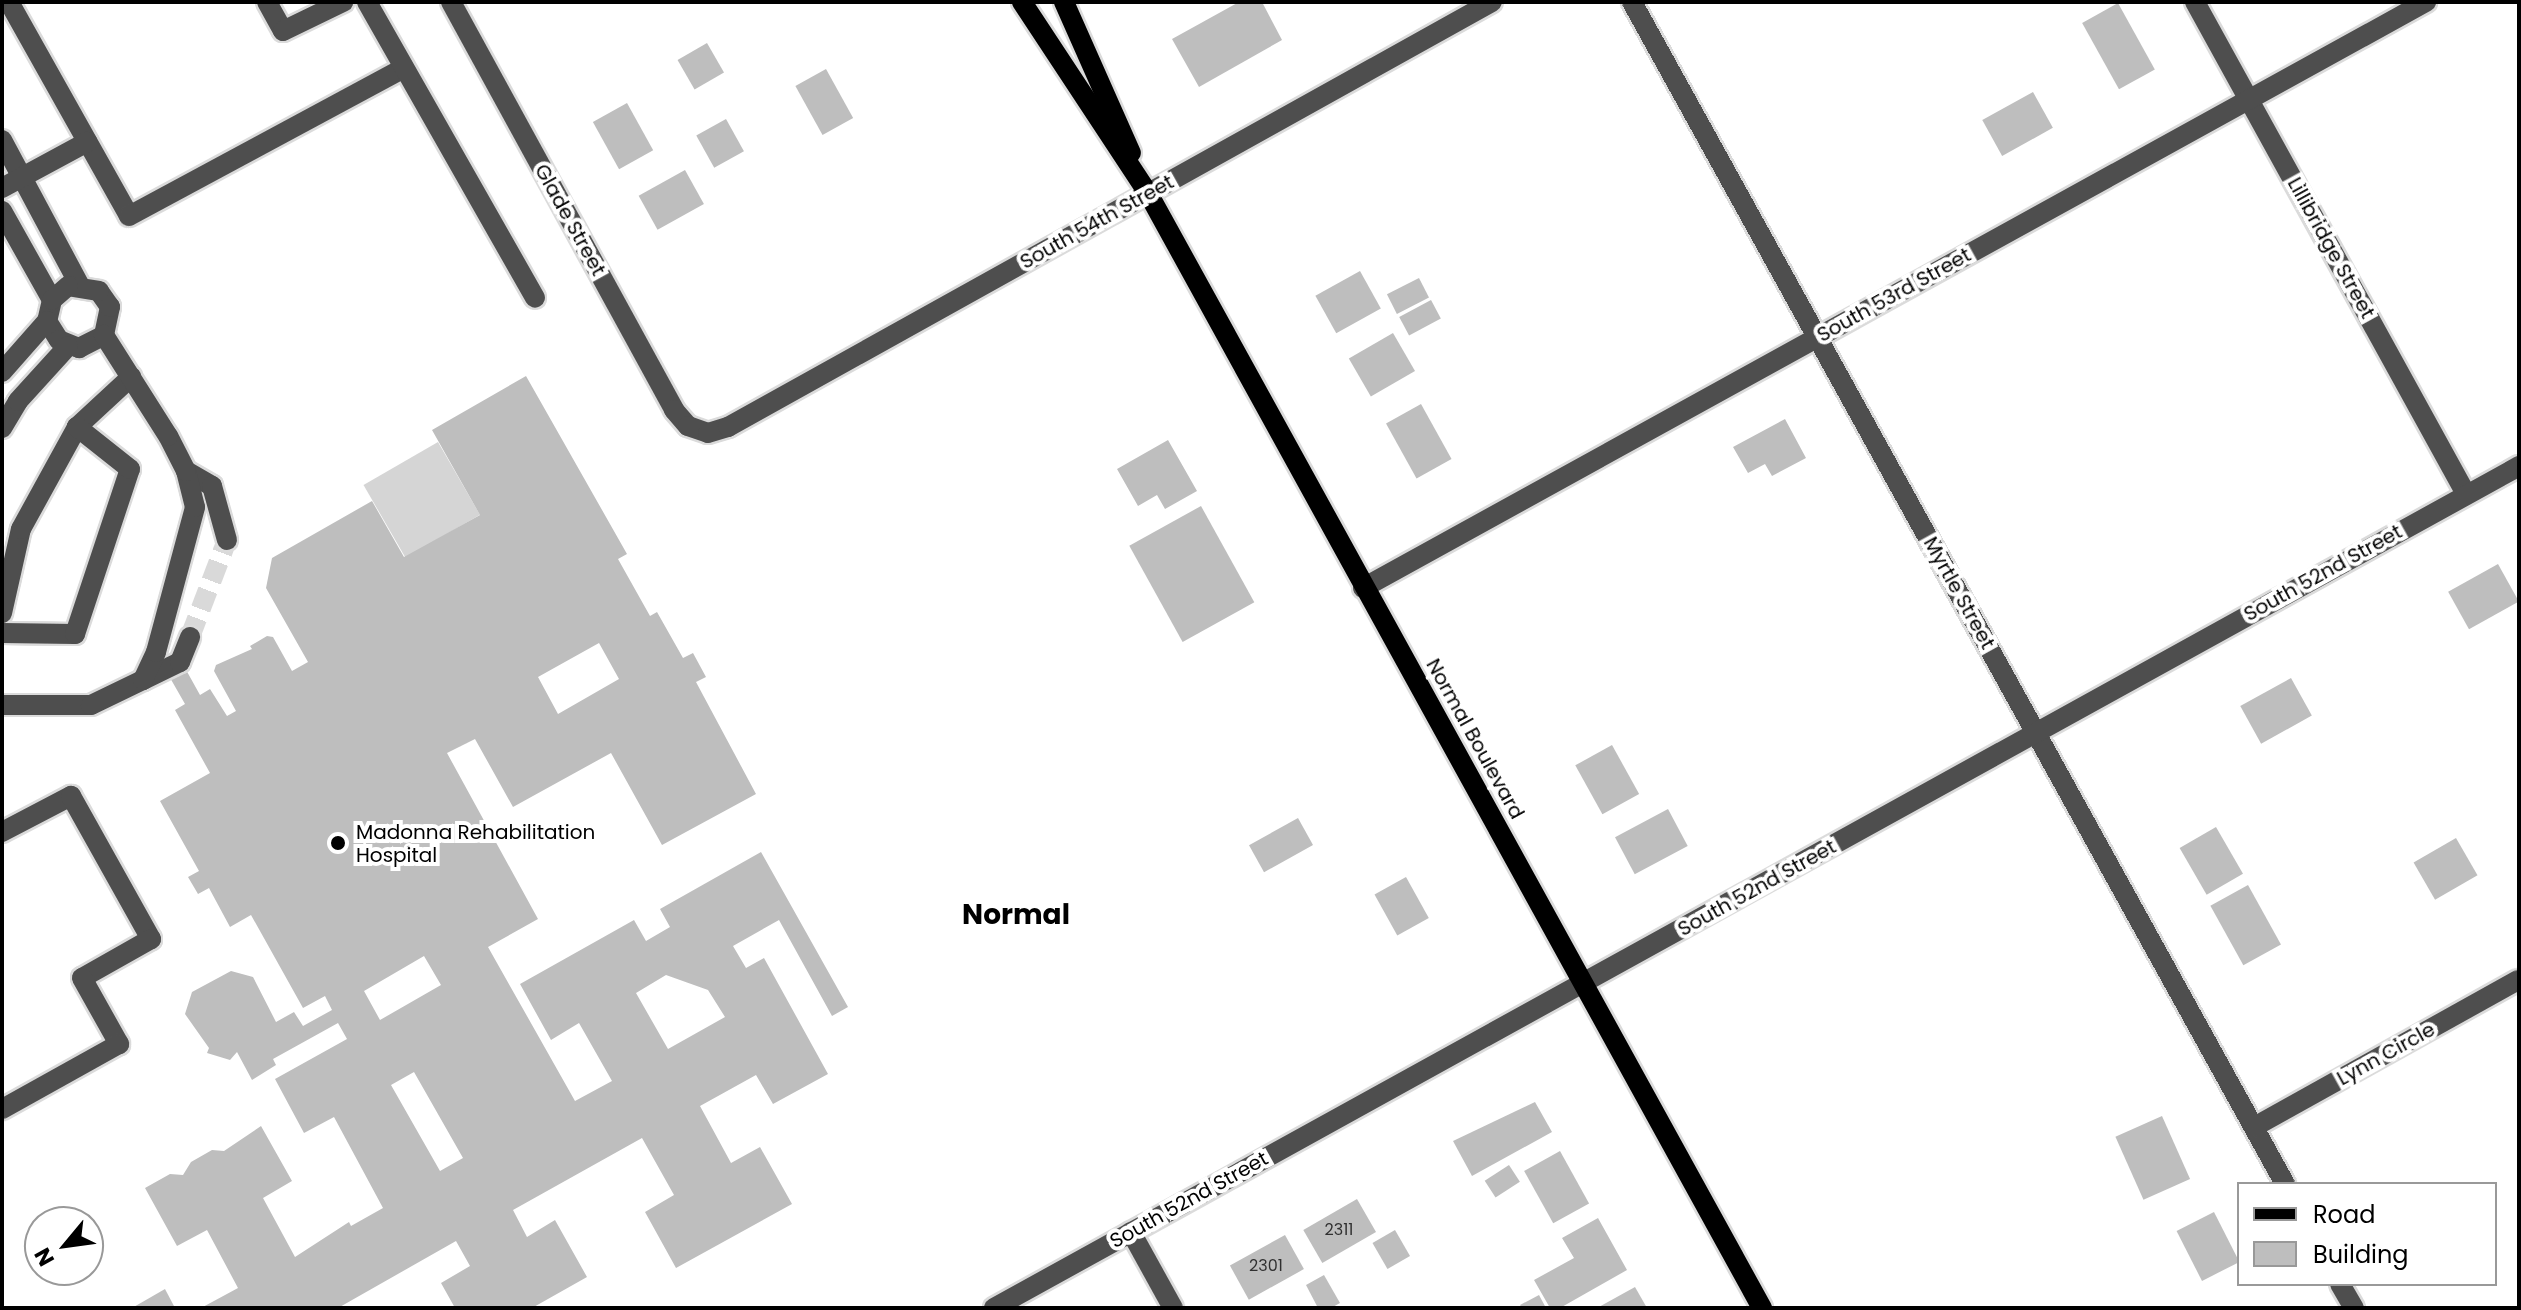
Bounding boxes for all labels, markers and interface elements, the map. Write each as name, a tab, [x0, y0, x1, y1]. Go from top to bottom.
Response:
street label: Glade Street	[529, 160, 611, 280]
street label: South 54th Street	[1016, 170, 1178, 274]
street label: Lillibridge Street	[2282, 173, 2380, 323]
street label: South 53rd Street	[1813, 243, 1975, 347]
street label: South 52nd Street	[2240, 520, 2406, 626]
street label: Myrtle Street	[1918, 533, 2000, 653]
street label: Normal Boulevard	[1421, 655, 1529, 823]
place label: Madonna Rehabilitation Hospital	[356, 820, 595, 867]
marker: Madonna Rehabilitation Hospital	[327, 832, 349, 854]
street label: South 52nd Street	[1674, 835, 1840, 941]
district label: Normal	[962, 898, 1070, 932]
street label: Lynn Circle	[2333, 1017, 2439, 1091]
street label: South 52nd Street	[1106, 1147, 1272, 1253]
legend	[2237, 1182, 2497, 1286]
text: Road	[2313, 1198, 2375, 1231]
north arrow	[24, 1206, 104, 1286]
house number: 2311	[1325, 1220, 1353, 1240]
text: Building	[2313, 1238, 2409, 1271]
text: N	[27, 1242, 62, 1272]
house number: 2301	[1249, 1256, 1283, 1276]

